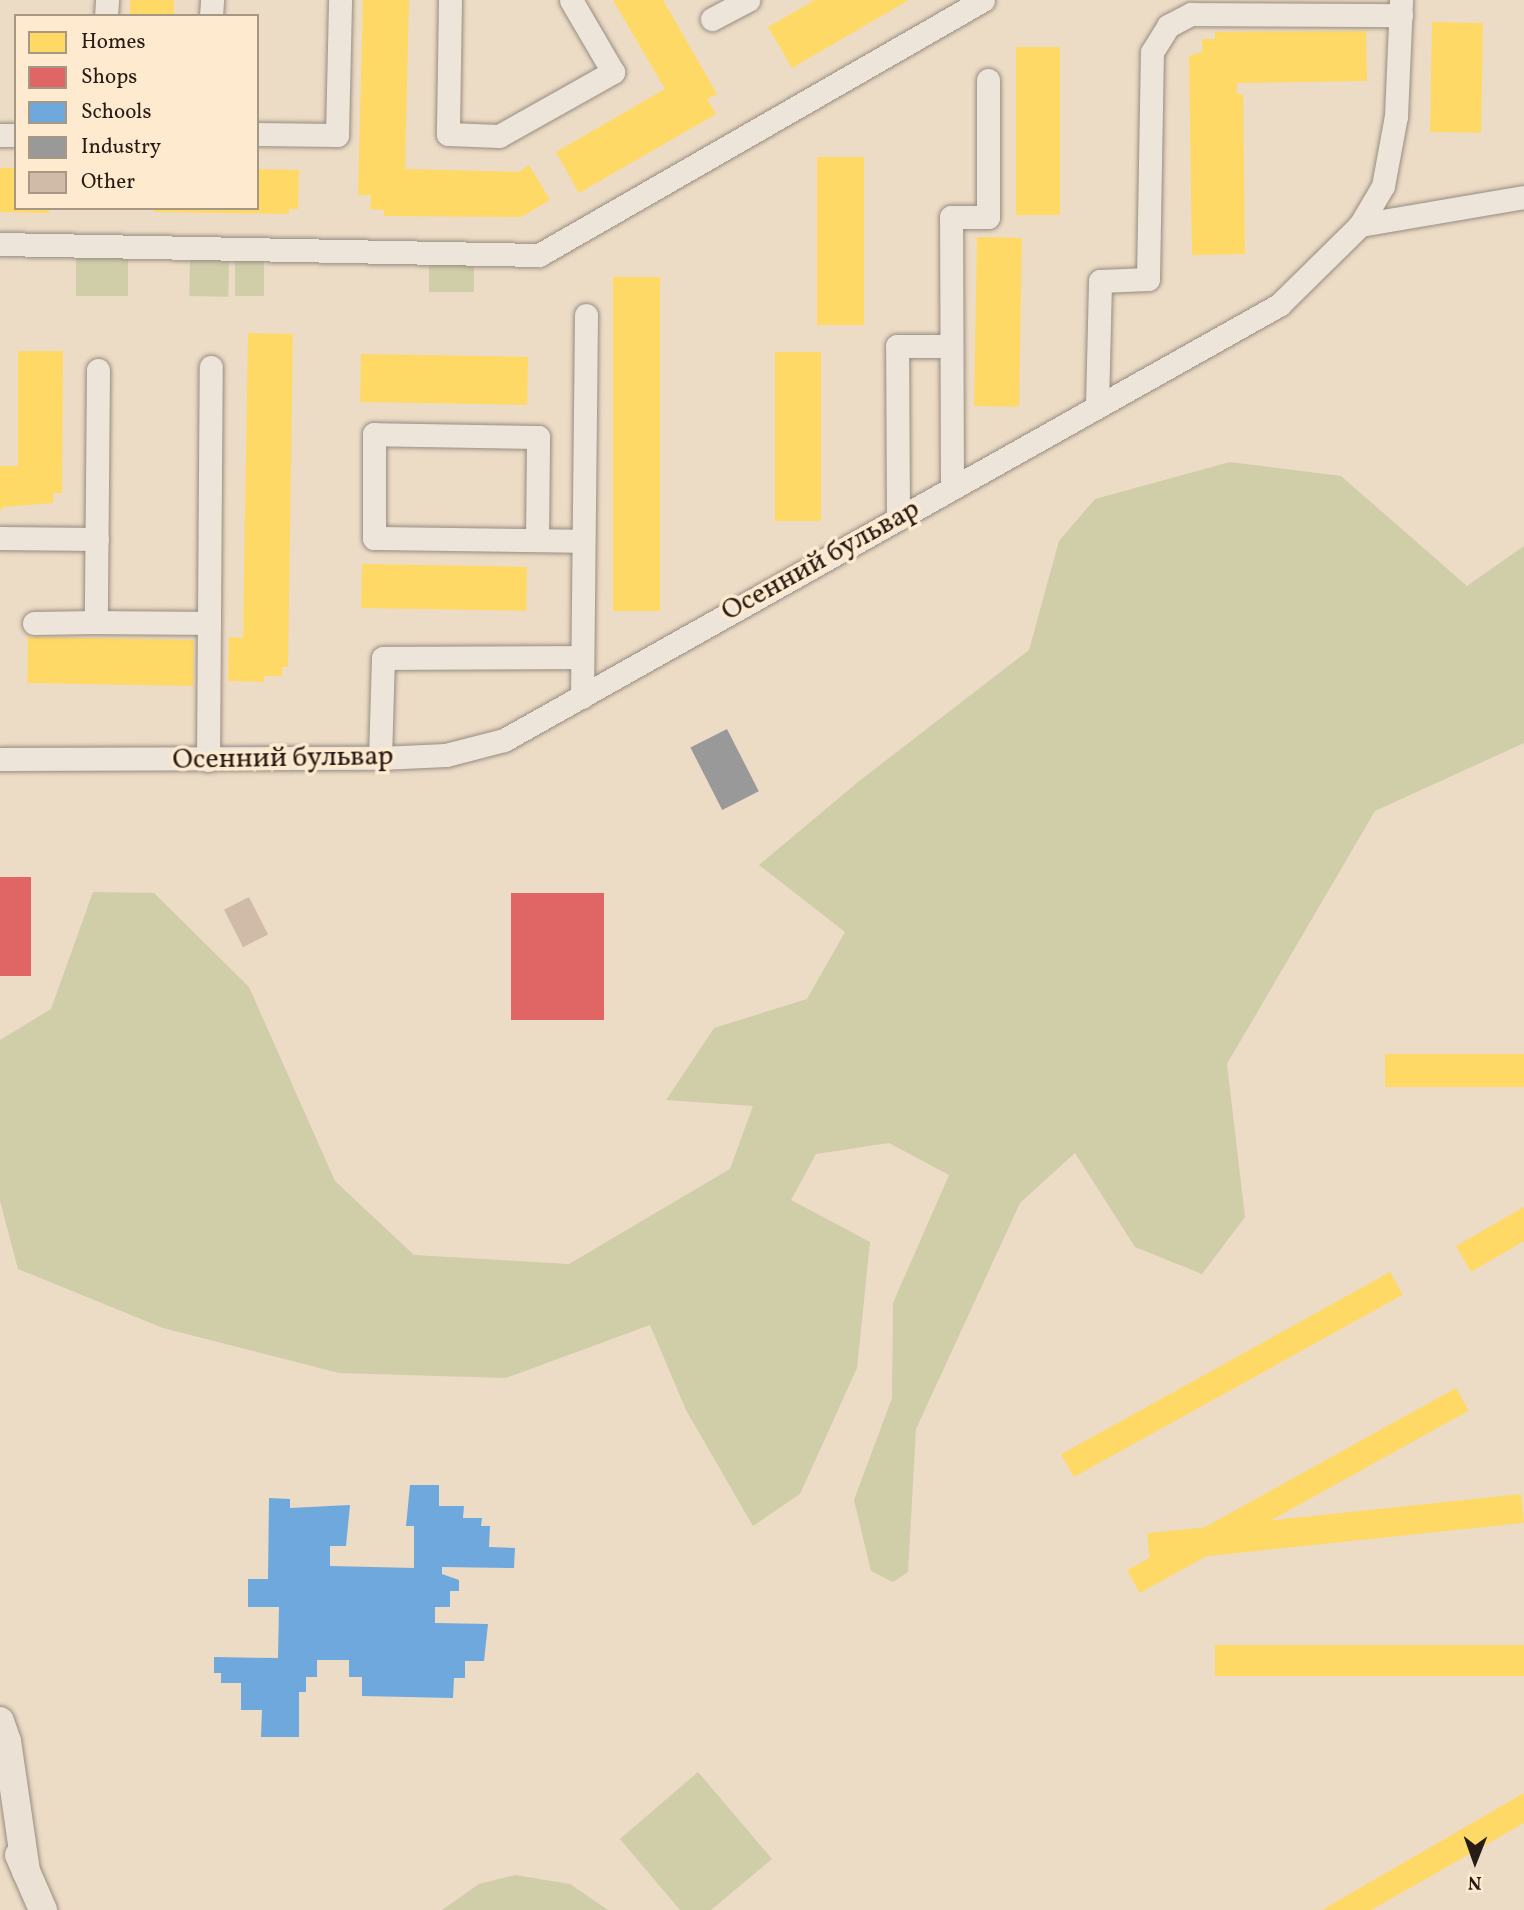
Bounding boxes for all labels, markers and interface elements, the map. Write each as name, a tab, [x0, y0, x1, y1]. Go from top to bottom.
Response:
legend	[14, 14, 259, 210]
text: Homes	[81, 28, 146, 57]
text: Shops	[81, 63, 137, 92]
text: Schools	[81, 98, 151, 127]
text: Industry	[81, 133, 161, 162]
text: Other	[81, 168, 135, 197]
street label: Осенний бульвар	[716, 493, 926, 629]
street label: Осенний бульвар	[172, 740, 394, 778]
north arrow	[1440, 1826, 1510, 1896]
text: N	[1468, 1869, 1482, 1895]

